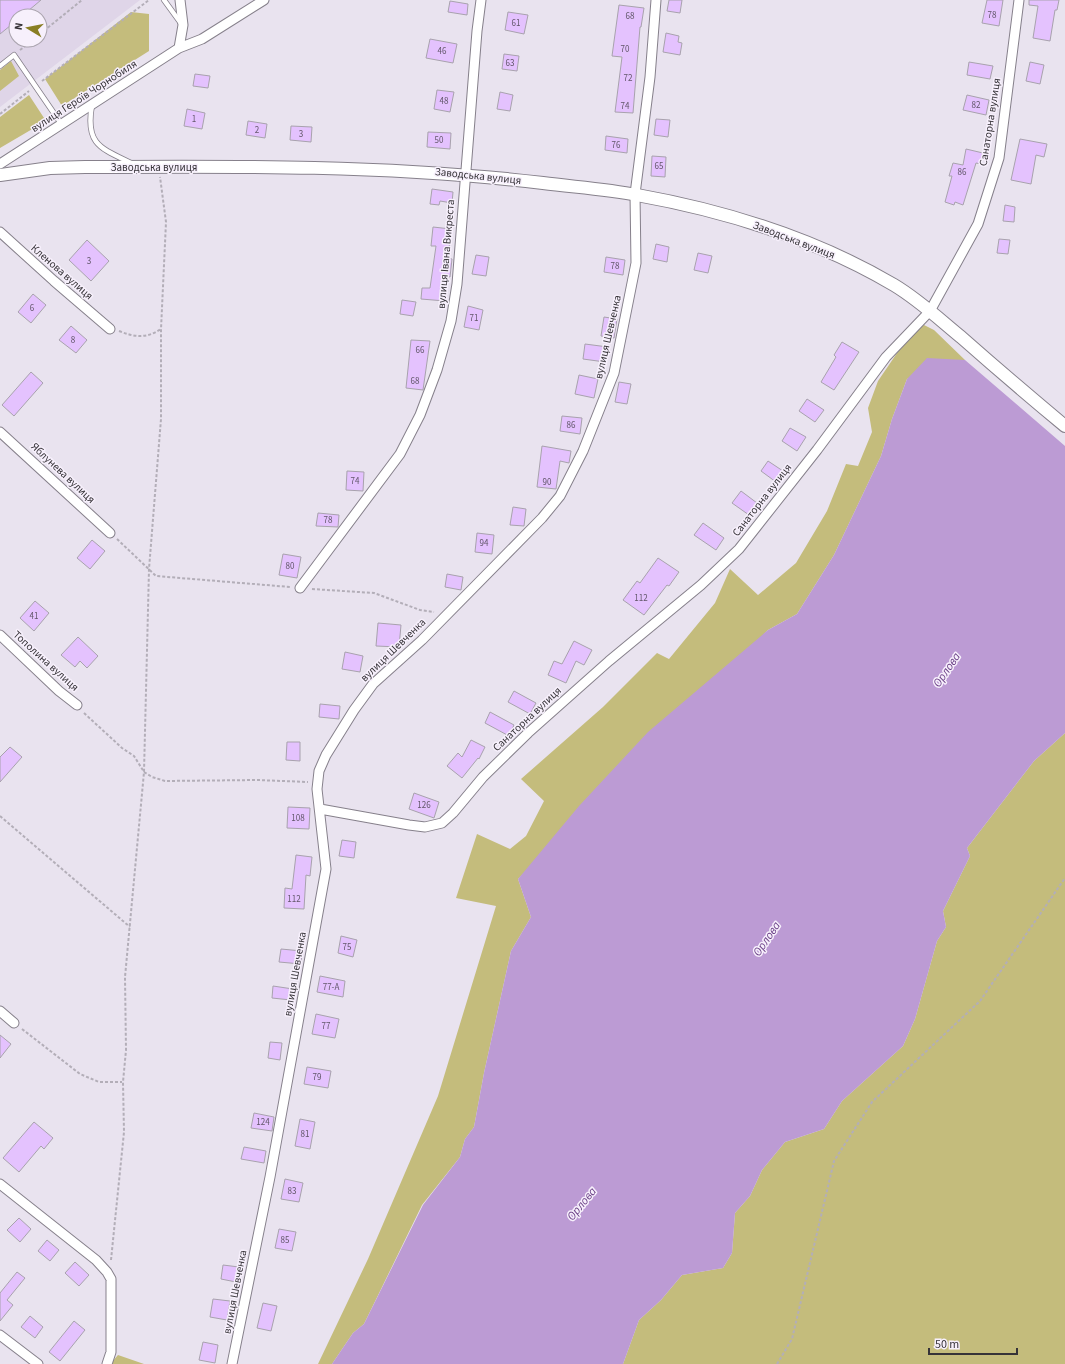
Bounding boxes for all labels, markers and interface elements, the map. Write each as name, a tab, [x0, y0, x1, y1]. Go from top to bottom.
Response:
north arrow	[8, 8, 48, 48]
house number: 78	[988, 9, 997, 22]
house number: 68	[626, 10, 635, 23]
house number: 61	[512, 17, 520, 30]
text: N	[11, 21, 27, 31]
house number: 70	[621, 43, 630, 56]
house number: 46	[438, 45, 447, 58]
street label: вулиця Героїв Чорнобиля	[28, 56, 140, 136]
house number: 63	[506, 57, 515, 70]
house number: 72	[624, 72, 633, 85]
street label: Санаторна вулиця	[976, 77, 1004, 167]
house number: 48	[440, 95, 449, 108]
house number: 82	[972, 99, 981, 112]
house number: 74	[621, 100, 630, 113]
house number: 1	[192, 113, 196, 126]
house number: 2	[255, 124, 260, 137]
house number: 3	[299, 128, 304, 141]
house number: 50	[435, 134, 444, 147]
house number: 76	[612, 139, 621, 152]
street label: Заводська вулиця	[111, 160, 197, 175]
house number: 65	[655, 160, 664, 173]
street label: Заводська вулиця	[434, 164, 522, 188]
house number: 86	[958, 166, 967, 179]
street label: вулиця Івана Викреста	[434, 199, 458, 309]
street label: Заводська вулиця	[751, 217, 837, 263]
street label: Кленова вулиця	[28, 241, 96, 303]
house number: 3	[87, 255, 92, 268]
house number: 78	[611, 260, 620, 273]
street label: вулиця Шевченка	[591, 294, 625, 380]
house number: 6	[30, 302, 35, 315]
house number: 71	[470, 312, 478, 325]
house number: 8	[71, 334, 76, 347]
house number: 66	[416, 344, 425, 357]
house number: 68	[411, 375, 420, 388]
house number: 86	[567, 419, 576, 432]
street label: Яблунева вулиця	[28, 439, 98, 507]
street label: Санаторна вулиця	[729, 460, 795, 540]
house number: 74	[351, 475, 360, 488]
house number: 90	[543, 476, 552, 489]
house number: 78	[324, 514, 333, 527]
house number: 94	[480, 537, 489, 550]
house number: 80	[286, 560, 295, 573]
house number: 112	[634, 592, 648, 605]
house number: 41	[30, 610, 38, 623]
street label: вулиця Шевченка	[357, 615, 429, 685]
street label: Тополина вулиця	[10, 627, 82, 695]
water label: Орлова	[929, 649, 965, 691]
street label: Санаторна вулиця	[489, 683, 565, 755]
house number: 126	[417, 799, 431, 812]
house number: 108	[291, 812, 305, 825]
house number: 112	[287, 893, 301, 906]
water label: Орлова	[749, 918, 785, 960]
street label: вулиця Шевченка	[280, 931, 310, 1017]
house number: 75	[343, 941, 352, 954]
house number: 77-А	[323, 981, 339, 994]
house number: 77	[322, 1020, 331, 1033]
house number: 79	[313, 1071, 322, 1084]
house number: 124	[256, 1116, 270, 1129]
house number: 81	[301, 1128, 309, 1141]
water label: Орлова	[563, 1183, 601, 1224]
house number: 83	[288, 1185, 297, 1198]
house number: 85	[281, 1234, 290, 1247]
street label: вулиця Шевченка	[219, 1249, 251, 1335]
scale bar	[929, 1330, 1017, 1356]
text: 50 m	[935, 1336, 959, 1353]

